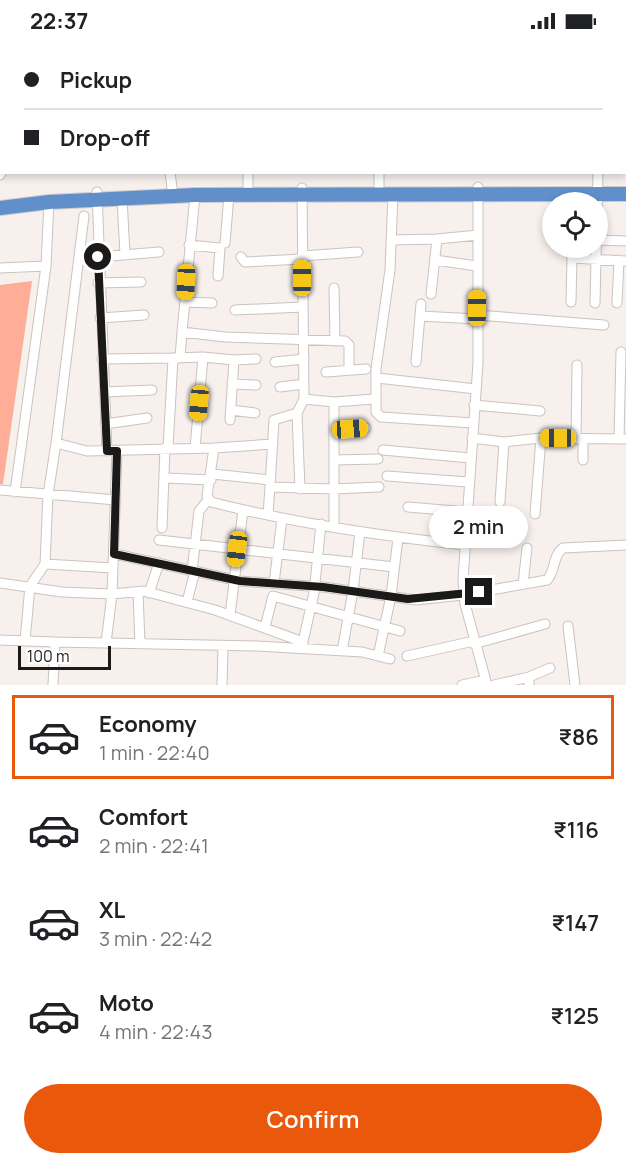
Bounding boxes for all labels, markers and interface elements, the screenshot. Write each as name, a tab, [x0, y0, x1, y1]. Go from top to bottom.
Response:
text: 22:37	[30, 6, 88, 36]
text: Pickup	[60, 65, 132, 95]
text: Drop-off	[60, 123, 150, 153]
map controls	[542, 192, 608, 258]
button: locate	[542, 192, 608, 258]
route start	[84, 243, 111, 270]
car	[293, 260, 311, 296]
car	[176, 264, 196, 300]
car	[468, 290, 486, 326]
car	[188, 384, 210, 422]
car	[331, 419, 369, 439]
car	[540, 429, 576, 447]
callout: 2 min	[430, 505, 528, 547]
text: 2 min	[453, 513, 504, 540]
car	[226, 530, 248, 568]
route end	[465, 578, 492, 605]
scale bar	[18, 643, 111, 670]
text: 100 m	[27, 645, 70, 667]
text: Economy	[99, 709, 197, 739]
icon: car	[27, 710, 81, 764]
text: ₹86	[559, 722, 599, 752]
text: 1 min · 22:40	[99, 739, 210, 766]
text: Comfort	[99, 802, 188, 832]
icon: car	[27, 803, 81, 857]
text: ₹116	[553, 815, 599, 845]
text: 2 min · 22:41	[99, 832, 209, 859]
text: XL	[99, 895, 125, 925]
icon: car	[27, 896, 81, 950]
text: ₹147	[551, 908, 599, 938]
text: 3 min · 22:42	[99, 925, 212, 952]
text: Moto	[99, 988, 154, 1018]
icon: car	[27, 989, 81, 1043]
text: ₹125	[550, 1001, 599, 1031]
text: 4 min · 22:43	[99, 1018, 212, 1045]
button: Confirm	[24, 1084, 602, 1153]

